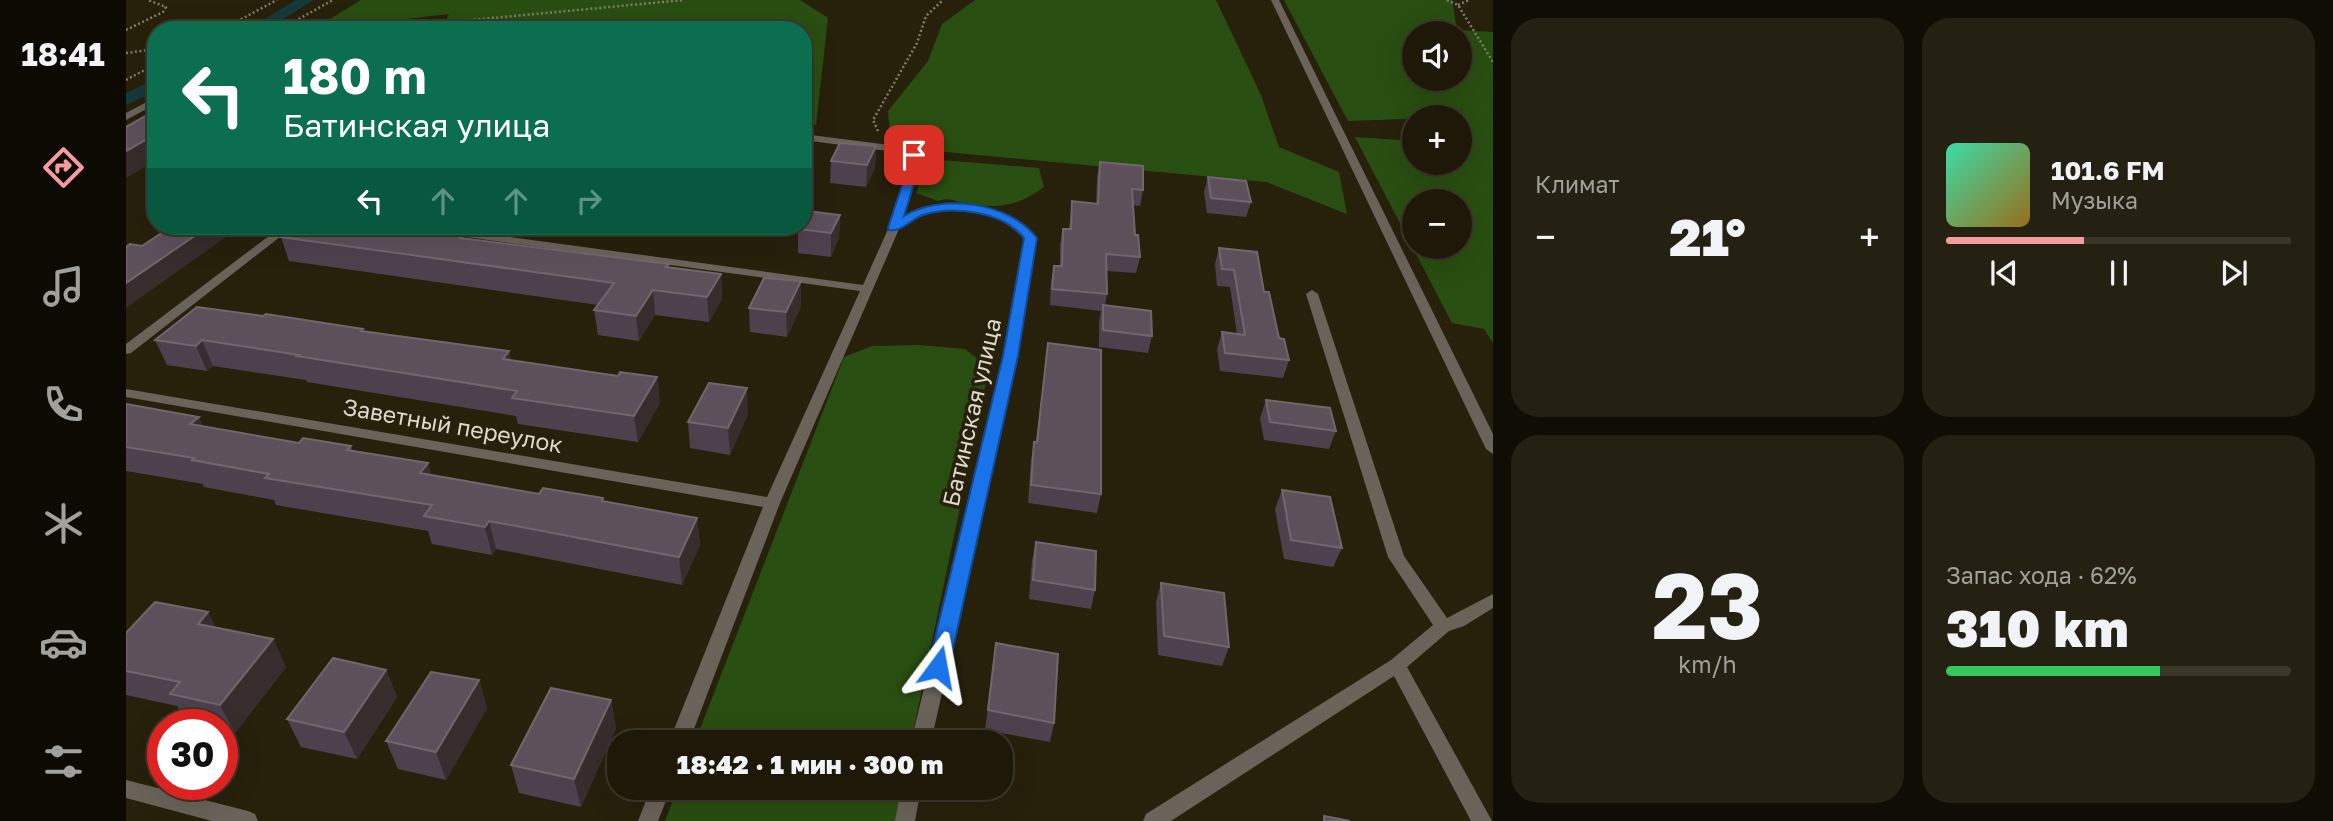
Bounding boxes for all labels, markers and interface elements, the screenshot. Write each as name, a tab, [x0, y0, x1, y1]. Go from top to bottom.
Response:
map controls	[1402, 21, 1472, 259]
button: sound	[1402, 21, 1472, 91]
text: 18:41	[21, 35, 105, 73]
text: 180 m	[283, 46, 427, 105]
icon: left	[168, 49, 259, 140]
button: +	[1402, 105, 1472, 175]
text: Батинская улица	[283, 106, 550, 144]
pin	[884, 125, 944, 185]
icon: arrive	[895, 136, 933, 174]
icon: directions	[39, 143, 88, 192]
text: 101.6 FM	[2051, 155, 2165, 186]
text: Климат	[1535, 170, 1620, 198]
icon: left	[351, 182, 389, 220]
icon: ahead	[424, 182, 462, 220]
icon: ahead	[497, 182, 535, 220]
icon: right	[570, 182, 608, 220]
text: Музыка	[2051, 186, 2138, 214]
button: −	[1402, 189, 1472, 259]
text: 21°	[1669, 205, 1746, 267]
text: −	[1535, 214, 1556, 259]
text: +	[1859, 214, 1880, 259]
icon: previous	[1985, 254, 2023, 292]
icon: pause	[2100, 254, 2138, 292]
icon: next	[2215, 254, 2253, 292]
icon: music	[39, 262, 88, 311]
street label: Батинская улица	[936, 315, 1006, 509]
icon: phone	[39, 380, 88, 429]
street label: Заветный переулок	[341, 392, 565, 458]
icon: climate	[39, 499, 88, 548]
text: 23	[1652, 550, 1763, 659]
text: Запас хода · 62%	[1946, 561, 2137, 589]
text: 310 km	[1946, 596, 2129, 658]
icon: car	[39, 618, 88, 667]
position arrow	[901, 630, 975, 704]
text: km/h	[1678, 650, 1737, 678]
speed limit sign: 30	[147, 709, 238, 800]
icon: filters	[39, 737, 88, 786]
text: 18:42 · 1 мин · 300 m	[677, 749, 943, 780]

